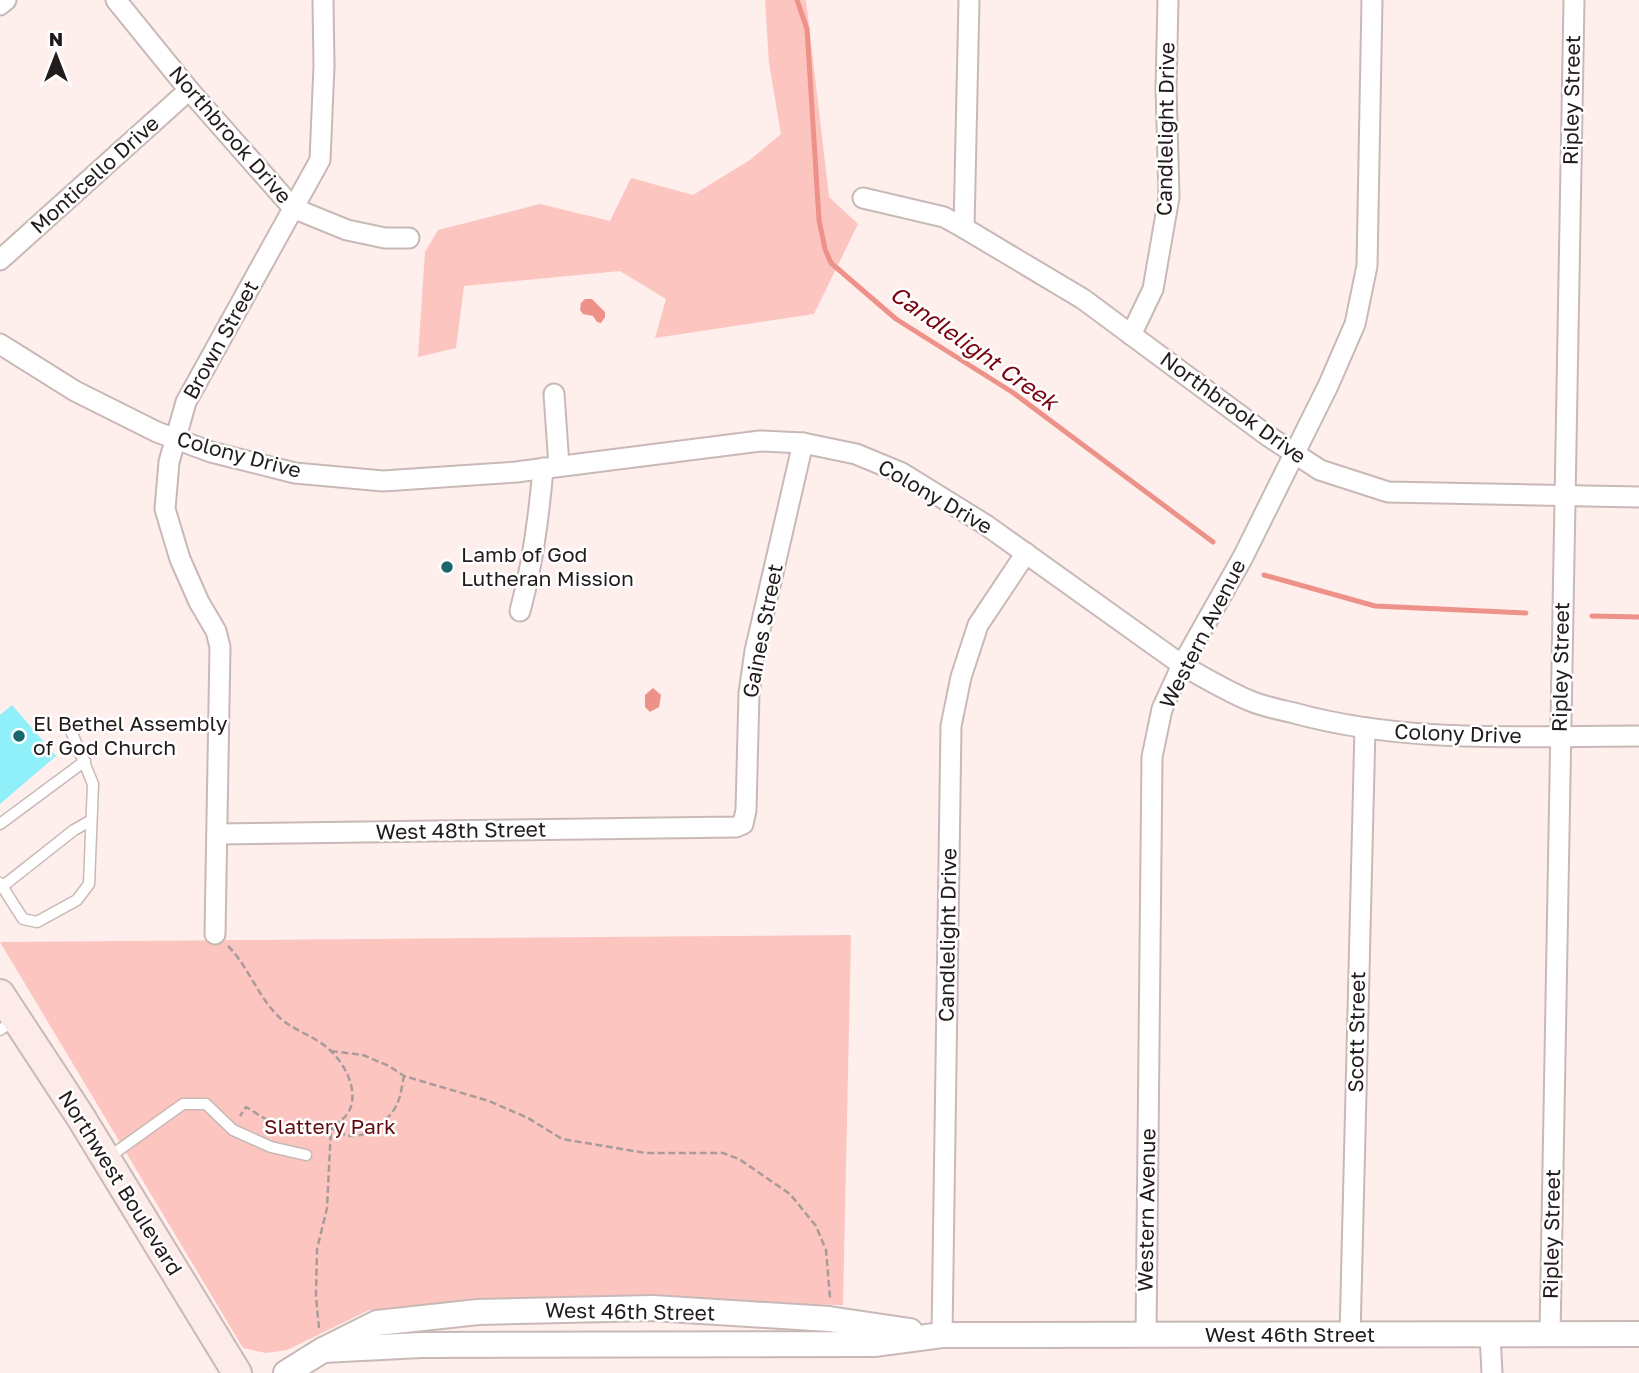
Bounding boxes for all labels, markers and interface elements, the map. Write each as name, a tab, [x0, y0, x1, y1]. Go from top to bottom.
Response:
north arrow	[21, 21, 91, 91]
text: N	[49, 27, 63, 50]
street label: Ripley Street	[1557, 35, 1585, 165]
street label: Candlelight Drive	[1150, 42, 1180, 216]
street label: Northbrook Drive	[164, 60, 298, 208]
street label: Monticello Drive	[25, 110, 164, 239]
street label: Brown Street	[177, 276, 263, 403]
water label: Candlelight Creek	[885, 279, 1065, 417]
street label: Northbrook Drive	[1156, 346, 1312, 469]
street label: Colony Drive	[174, 425, 304, 483]
street label: Colony Drive	[874, 453, 997, 539]
place label: Lamb of God Lutheran Mission	[461, 541, 634, 591]
street label: Western Avenue	[1153, 555, 1251, 712]
marker: Lamb of God Lutheran Mission	[439, 559, 455, 575]
street label: Gaines Street	[736, 562, 788, 700]
street label: Ripley Street	[1546, 602, 1574, 732]
place label: El Bethel Assembly of God Church	[33, 710, 228, 760]
street label: Colony Drive	[1394, 718, 1522, 748]
marker: El Bethel Assembly of God Church	[11, 728, 27, 744]
street label: West 48th Street	[375, 816, 547, 844]
street label: Candlelight Drive	[932, 848, 962, 1022]
street label: Scott Street	[1342, 971, 1370, 1093]
street label: Northwest Boulevard	[53, 1085, 188, 1280]
park label: Slattery Park	[264, 1113, 396, 1139]
street label: Western Avenue	[1132, 1128, 1160, 1292]
street label: Ripley Street	[1537, 1169, 1565, 1299]
street label: West 46th Street	[545, 1297, 715, 1325]
street label: West 46th Street	[1205, 1321, 1375, 1347]

